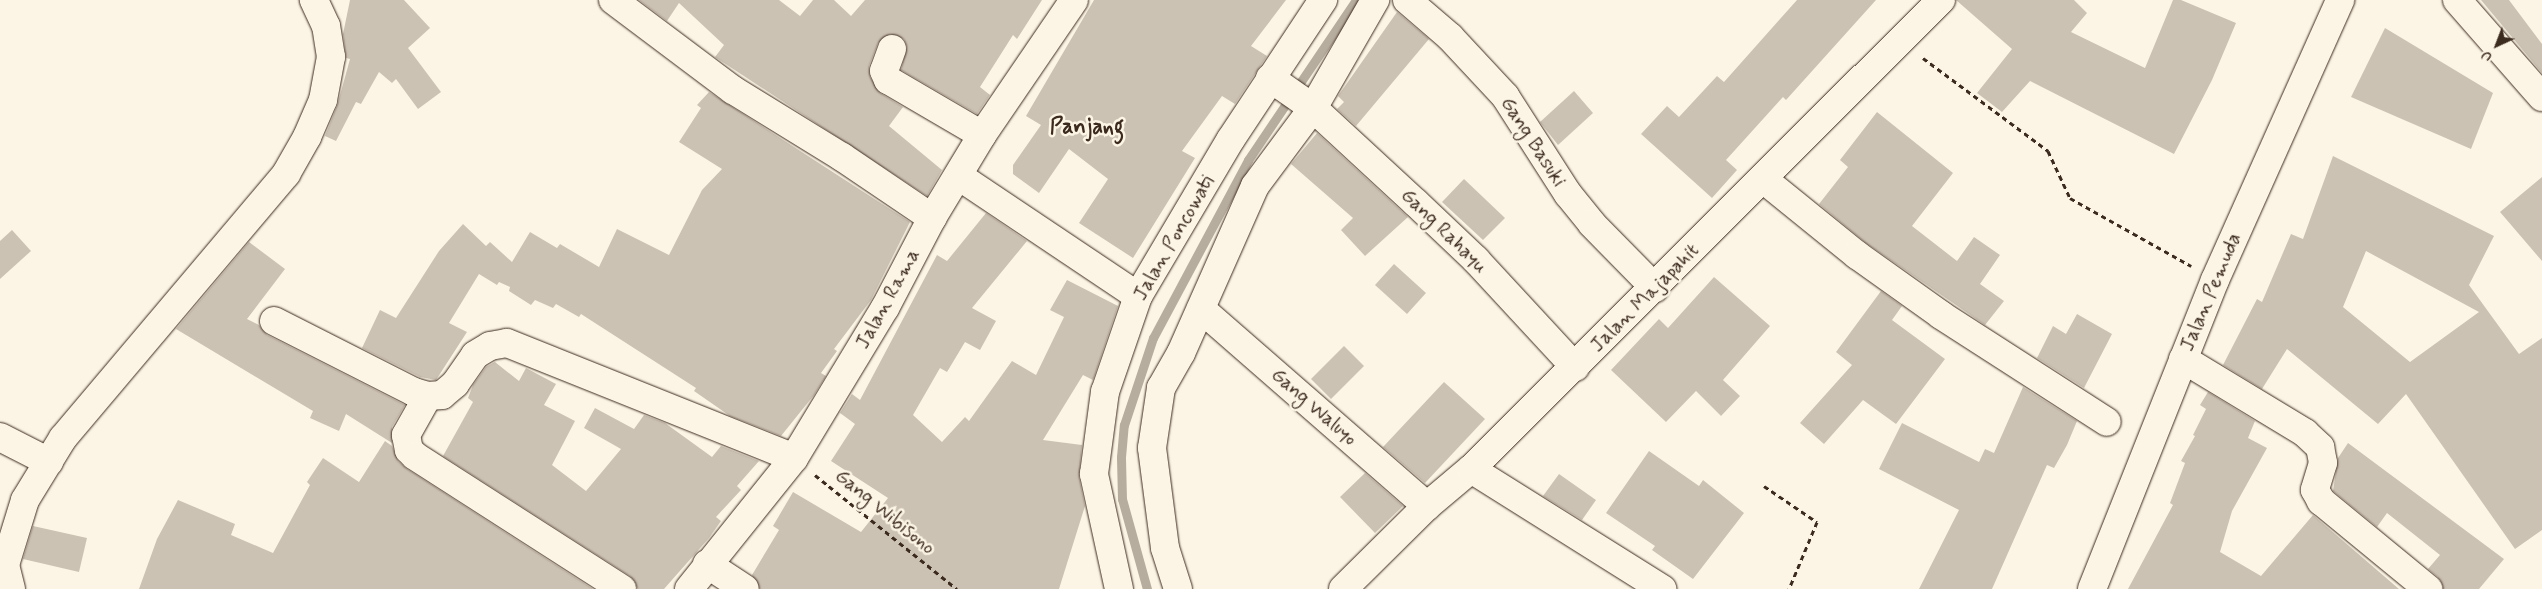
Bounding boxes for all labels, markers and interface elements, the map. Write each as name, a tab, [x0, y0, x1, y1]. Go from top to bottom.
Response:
north arrow	[2472, 20, 2522, 70]
text: U	[2477, 46, 2496, 66]
street label: Gang Basuki	[1495, 93, 1571, 191]
district label: Panjang	[1050, 115, 1124, 141]
street label: Jalan Poncowati	[1128, 171, 1220, 305]
street label: Gang Rahayu	[1396, 184, 1492, 278]
street label: Jalan Pemuda	[2175, 229, 2247, 355]
street label: Jalan Majapahit	[1586, 239, 1704, 357]
street label: Jalan Rama	[851, 246, 925, 352]
street label: Gang Waluyo	[1266, 363, 1362, 451]
street label: Gang Wibisono	[830, 464, 940, 560]

